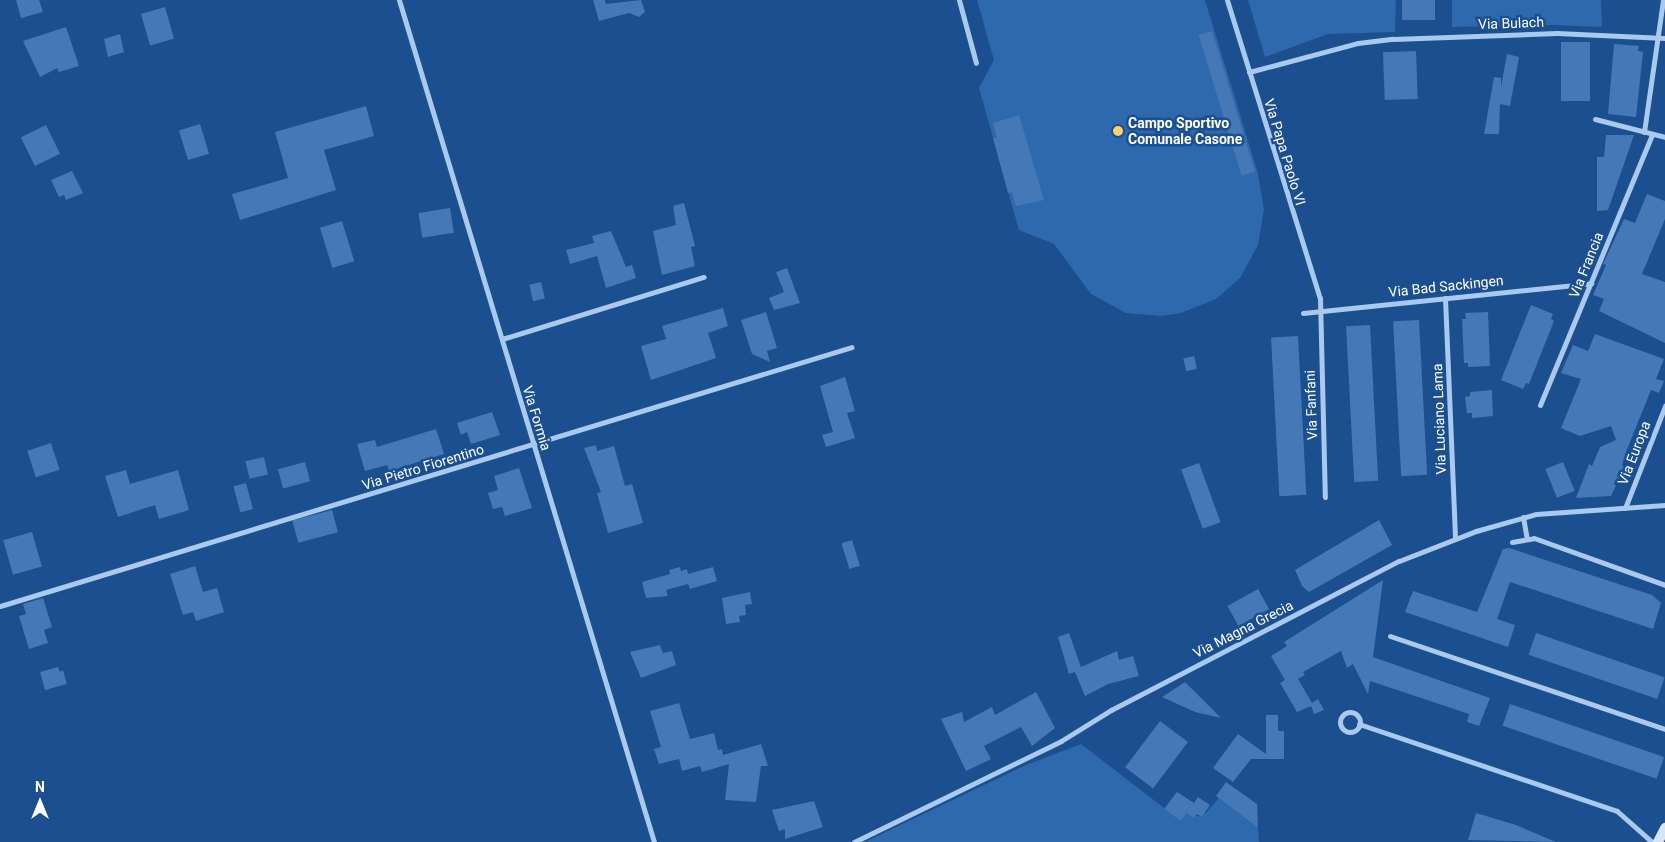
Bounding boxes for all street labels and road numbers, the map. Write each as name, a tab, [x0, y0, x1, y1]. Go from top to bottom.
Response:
street label: Via Bulach	[1478, 13, 1544, 33]
street label: Via Papa Paolo VI	[1261, 97, 1309, 207]
street label: Via Francia	[1565, 230, 1607, 300]
street label: Via Bad Sackingen	[1388, 272, 1504, 300]
street label: Via Luciano Lama	[1429, 363, 1449, 475]
street label: Via Fanfani	[1301, 370, 1321, 440]
street label: Via Formia	[519, 383, 555, 453]
street label: Via Europa	[1614, 419, 1654, 487]
street label: Via Pietro Fiorentino	[360, 441, 486, 493]
street label: Via Magna Grecia	[1190, 597, 1296, 661]

